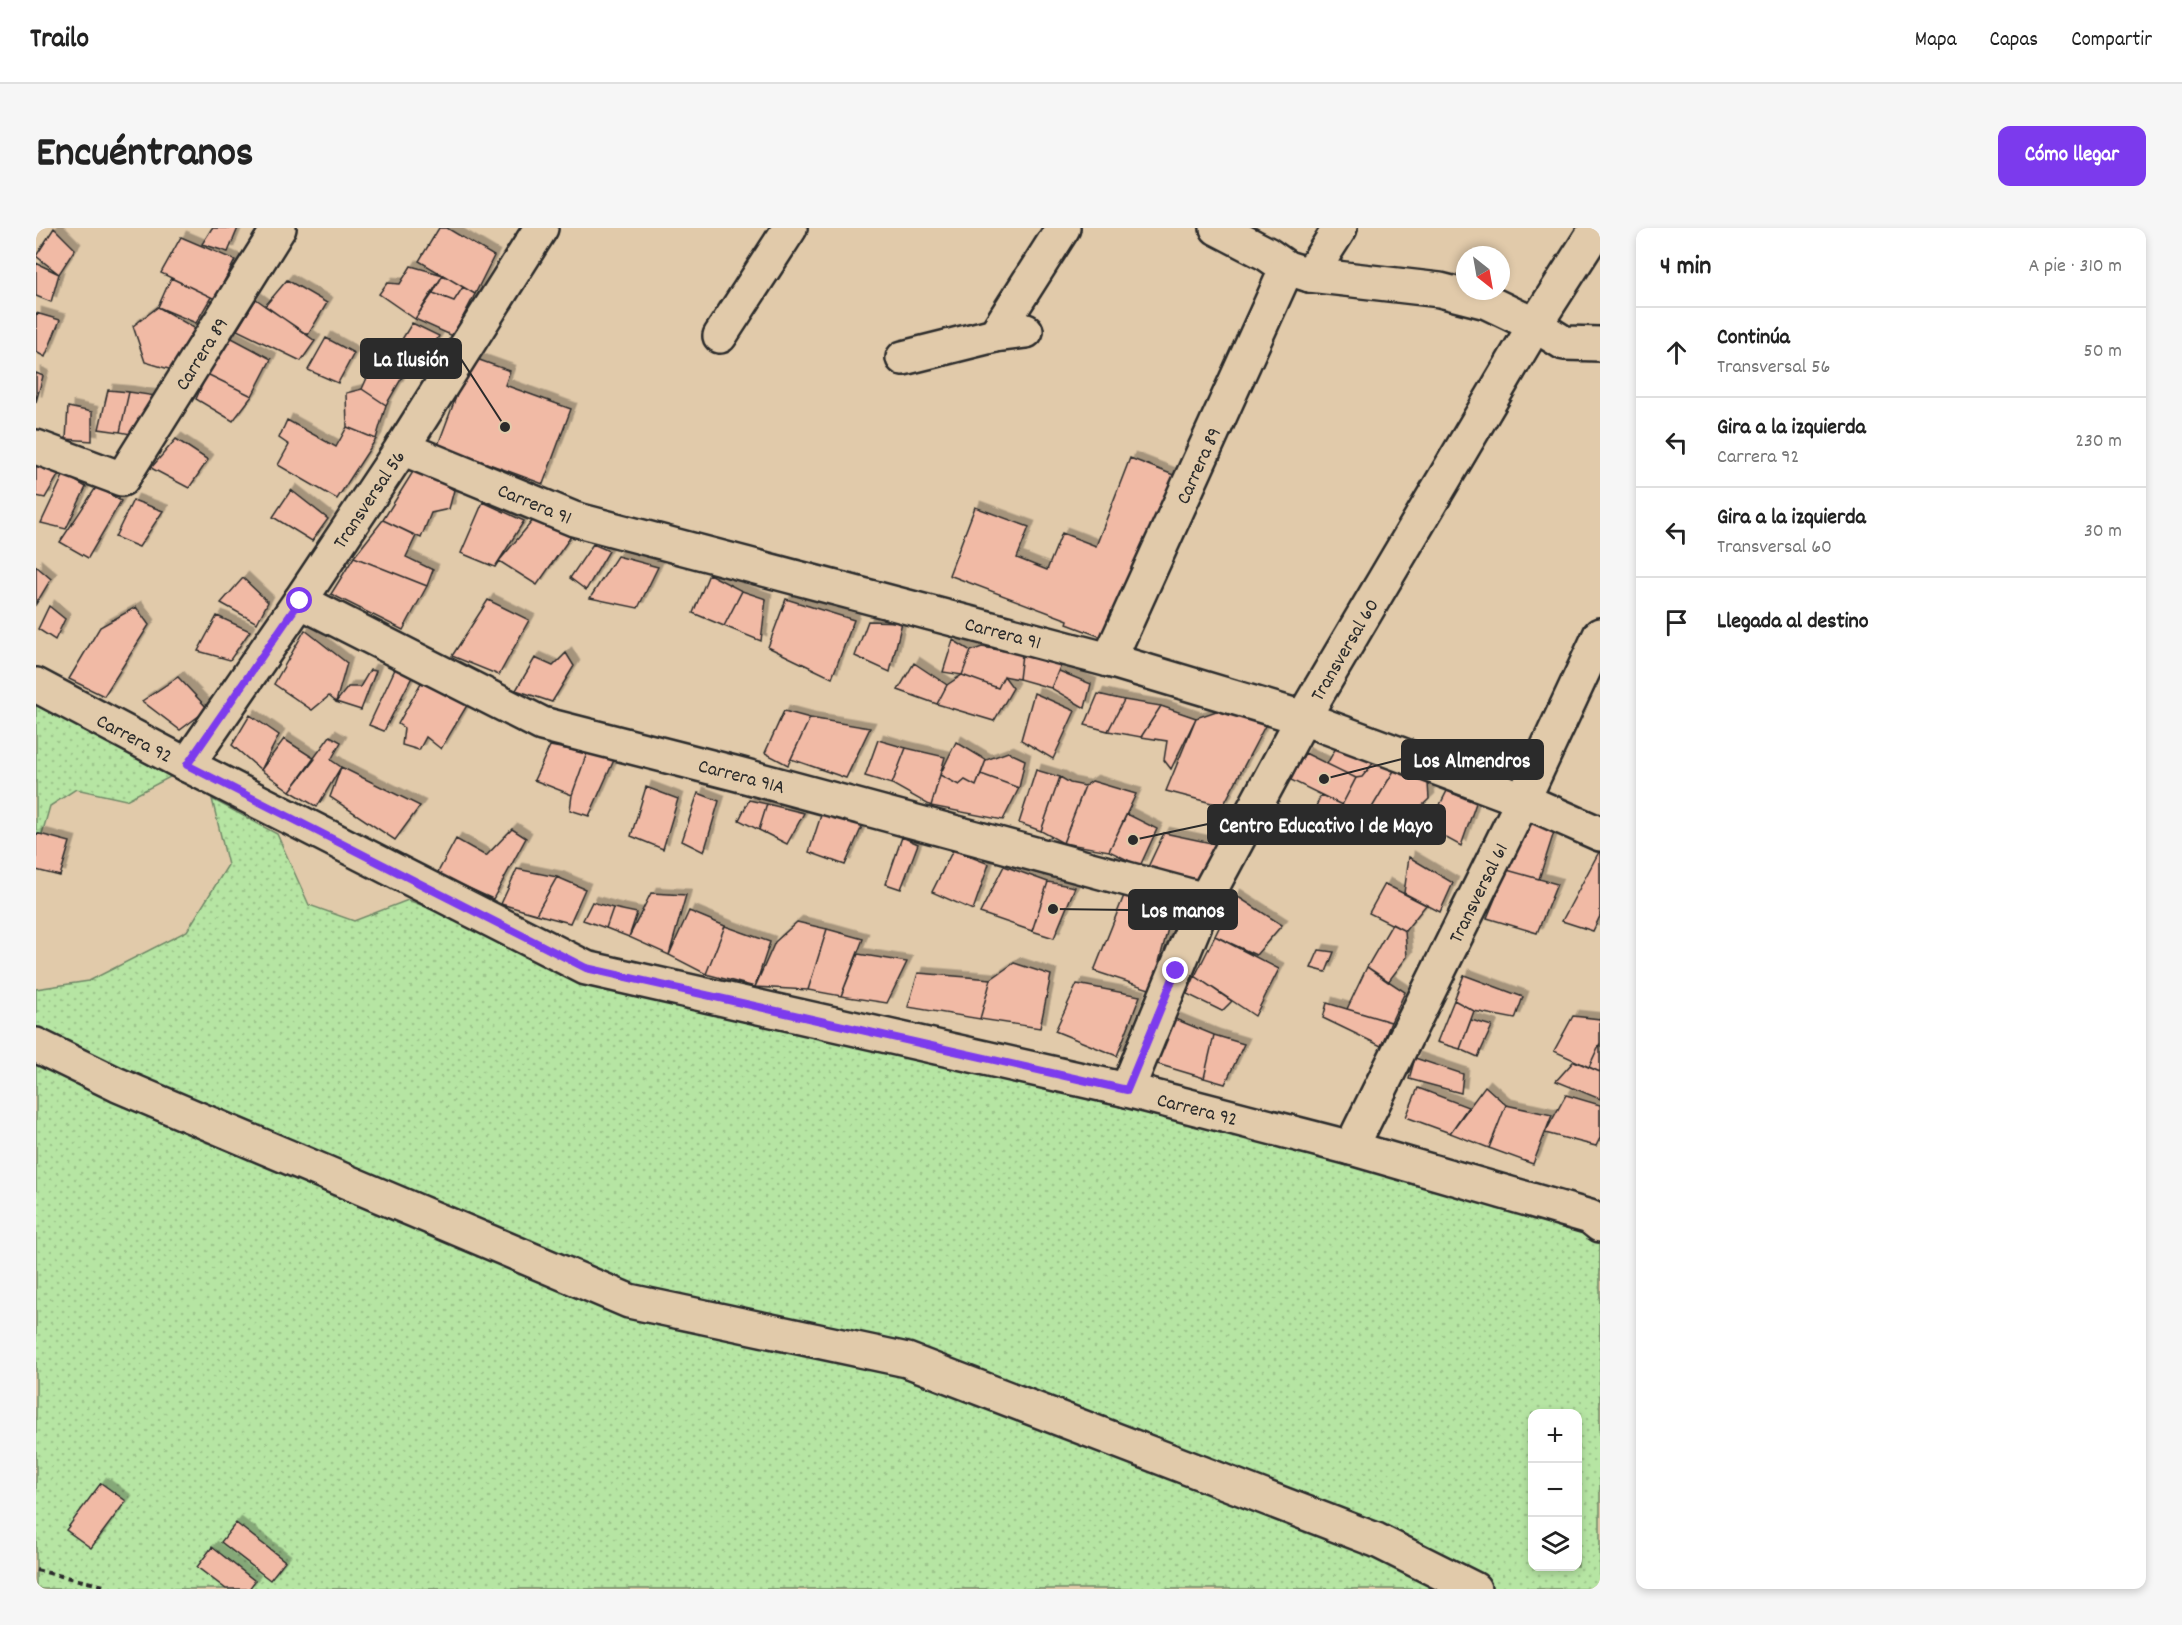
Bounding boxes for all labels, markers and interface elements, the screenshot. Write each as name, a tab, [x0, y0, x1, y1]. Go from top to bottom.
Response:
text: Trailo	[30, 21, 89, 61]
text: Mapa	[1915, 26, 1957, 56]
text: Capas	[1990, 26, 2038, 56]
text: Compartir	[2071, 26, 2152, 56]
text: Encuéntranos	[36, 126, 254, 186]
button: Cómo llegar	[1998, 126, 2146, 186]
north arrow	[1456, 246, 1510, 300]
text: 4 min	[1660, 249, 1711, 286]
text: A pie · 310 m	[2029, 253, 2122, 281]
street label: Carrera 89	[170, 313, 237, 397]
text: Continúa	[1717, 323, 1790, 354]
icon: ahead	[1660, 336, 1693, 369]
text: 50 m	[2084, 338, 2122, 366]
callout: La Ilusión	[361, 339, 461, 378]
text: La Ilusión	[373, 347, 449, 377]
text: Transversal 56	[1717, 354, 1830, 382]
text: Gira a la izquierda	[1717, 413, 1866, 444]
street label: Carrera 89	[1171, 423, 1230, 509]
icon: left	[1660, 426, 1693, 459]
text: 230 m	[2075, 428, 2122, 456]
text: Carrera 92	[1717, 444, 1799, 472]
street label: Transversal 56	[328, 446, 414, 555]
street label: Carrera 91	[493, 478, 575, 534]
text: Gira a la izquierda	[1717, 503, 1866, 534]
icon: left	[1660, 516, 1693, 549]
text: 30 m	[2084, 518, 2122, 546]
text: Transversal 60	[1717, 534, 1832, 562]
route start	[286, 587, 312, 613]
street label: Transversal 60	[1305, 594, 1387, 707]
icon: arrive	[1660, 606, 1693, 639]
text: Llegada al destino	[1717, 607, 1869, 638]
street label: Carrera 91	[961, 612, 1044, 658]
street label: Carrera 92	[91, 708, 176, 772]
callout: Los Almendros	[1402, 740, 1543, 779]
text: Los Almendros	[1413, 748, 1531, 778]
street label: Carrera 91A	[695, 753, 788, 803]
callout: Centro Educativo 1 de Mayo	[1208, 805, 1445, 844]
text: Centro Educativo 1 de Mayo	[1219, 813, 1433, 843]
street label: Transversal 61	[1443, 839, 1517, 949]
callout: Los manos	[1129, 890, 1237, 929]
text: Los manos	[1141, 898, 1225, 928]
route end	[1162, 957, 1188, 983]
street label: Carrera 92	[1153, 1087, 1240, 1135]
map controls	[1528, 1409, 1582, 1571]
button: +	[1528, 1409, 1582, 1463]
button: −	[1528, 1463, 1582, 1517]
button: layers	[1528, 1517, 1582, 1571]

